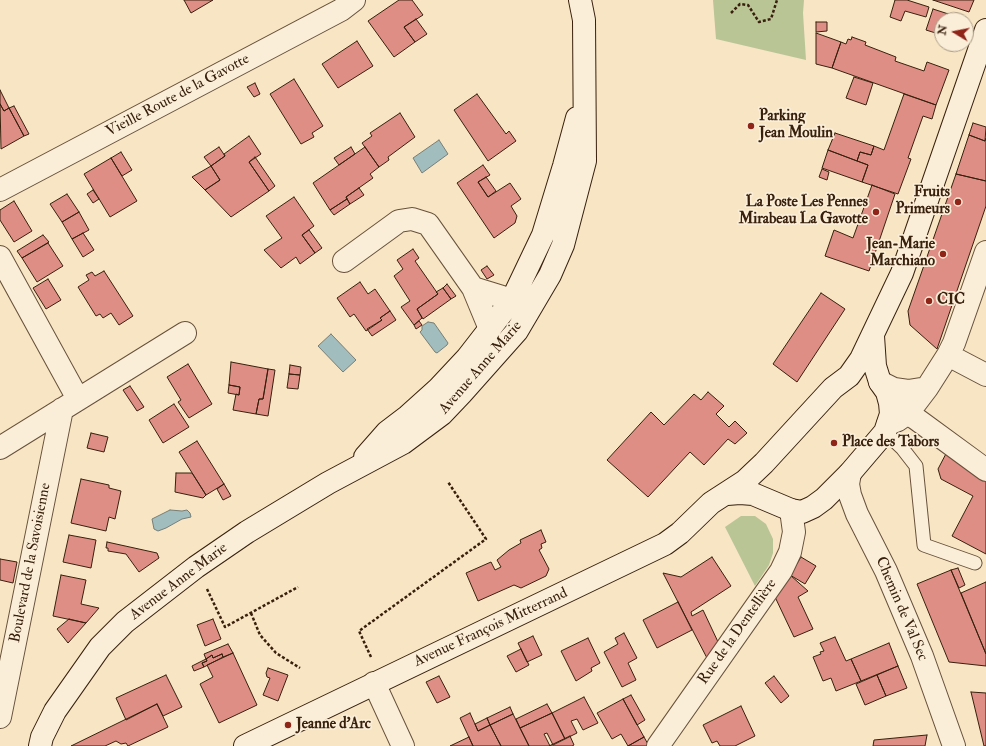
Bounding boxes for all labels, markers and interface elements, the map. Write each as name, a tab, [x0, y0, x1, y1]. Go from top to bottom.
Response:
north arrow	[934, 12, 974, 52]
text: N	[935, 24, 950, 36]
street label: Vieille Route de la Gavotte	[103, 51, 253, 141]
place label: Parking Jean Moulin	[759, 108, 833, 143]
marker: Parking Jean Moulin	[746, 121, 756, 131]
place label: Fruits Primeurs	[895, 184, 950, 219]
place label: La Poste Les Pennes Mirabeau La Gavotte	[739, 194, 868, 229]
marker: Fruits Primeurs	[953, 197, 963, 207]
marker: La Poste Les Pennes Mirabeau La Gavotte	[871, 207, 881, 217]
place label: Jean-Marie Marchiano	[866, 236, 935, 271]
marker: Jean-Marie Marchiano	[938, 249, 948, 259]
place label: CIC	[937, 292, 965, 310]
marker: CIC	[924, 296, 934, 306]
street label: Avenue Anne Marie	[436, 318, 526, 418]
place label: Place des Tabors	[842, 434, 939, 452]
marker: Place des Tabors	[829, 438, 839, 448]
street label: Boulevard de la Savoisienne	[7, 482, 55, 644]
street label: Avenue Anne Marie	[127, 539, 231, 625]
street label: Chemin de Val Sec	[871, 554, 931, 664]
street label: Rue de la Dentellière	[695, 576, 781, 688]
street label: Avenue François Mitterrand	[411, 584, 571, 672]
place label: Jeanne d'Arc	[296, 716, 371, 734]
marker: Jeanne d'Arc	[283, 720, 293, 730]

